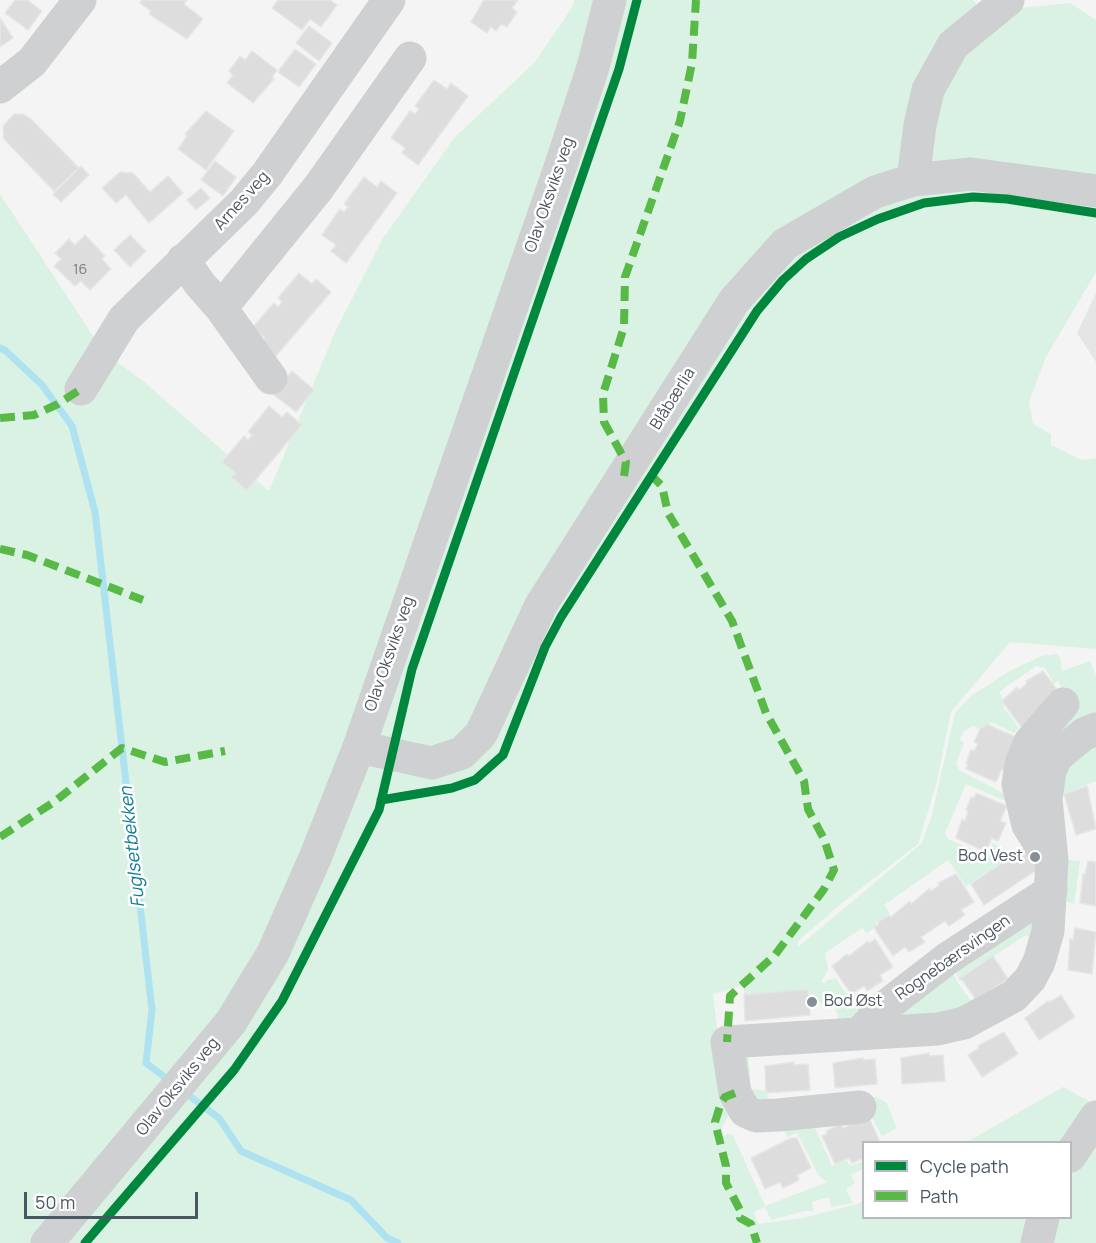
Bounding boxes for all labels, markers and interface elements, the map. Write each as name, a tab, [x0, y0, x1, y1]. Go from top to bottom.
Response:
street label: Olav Oksviks veg	[521, 135, 579, 255]
street label: Arnes veg	[210, 167, 274, 235]
house number: 16	[73, 262, 87, 278]
street label: Blåbærlia	[647, 365, 699, 433]
street label: Olav Oksviks veg	[361, 594, 419, 714]
water label: Fuglsetbekken	[116, 785, 150, 909]
place label: Bod Vest	[958, 847, 1023, 867]
marker: Bod Vest	[1028, 850, 1042, 864]
street label: Rognebærsvingen	[892, 911, 1014, 1005]
place label: Bod Øst	[824, 992, 882, 1012]
marker: Bod Øst	[805, 995, 819, 1009]
street label: Olav Oksviks veg	[133, 1034, 223, 1140]
legend	[862, 1141, 1072, 1219]
text: Cycle path	[920, 1154, 1009, 1178]
scale bar	[27, 1180, 201, 1218]
text: Path	[920, 1184, 958, 1208]
text: 50 m	[35, 1190, 75, 1214]

